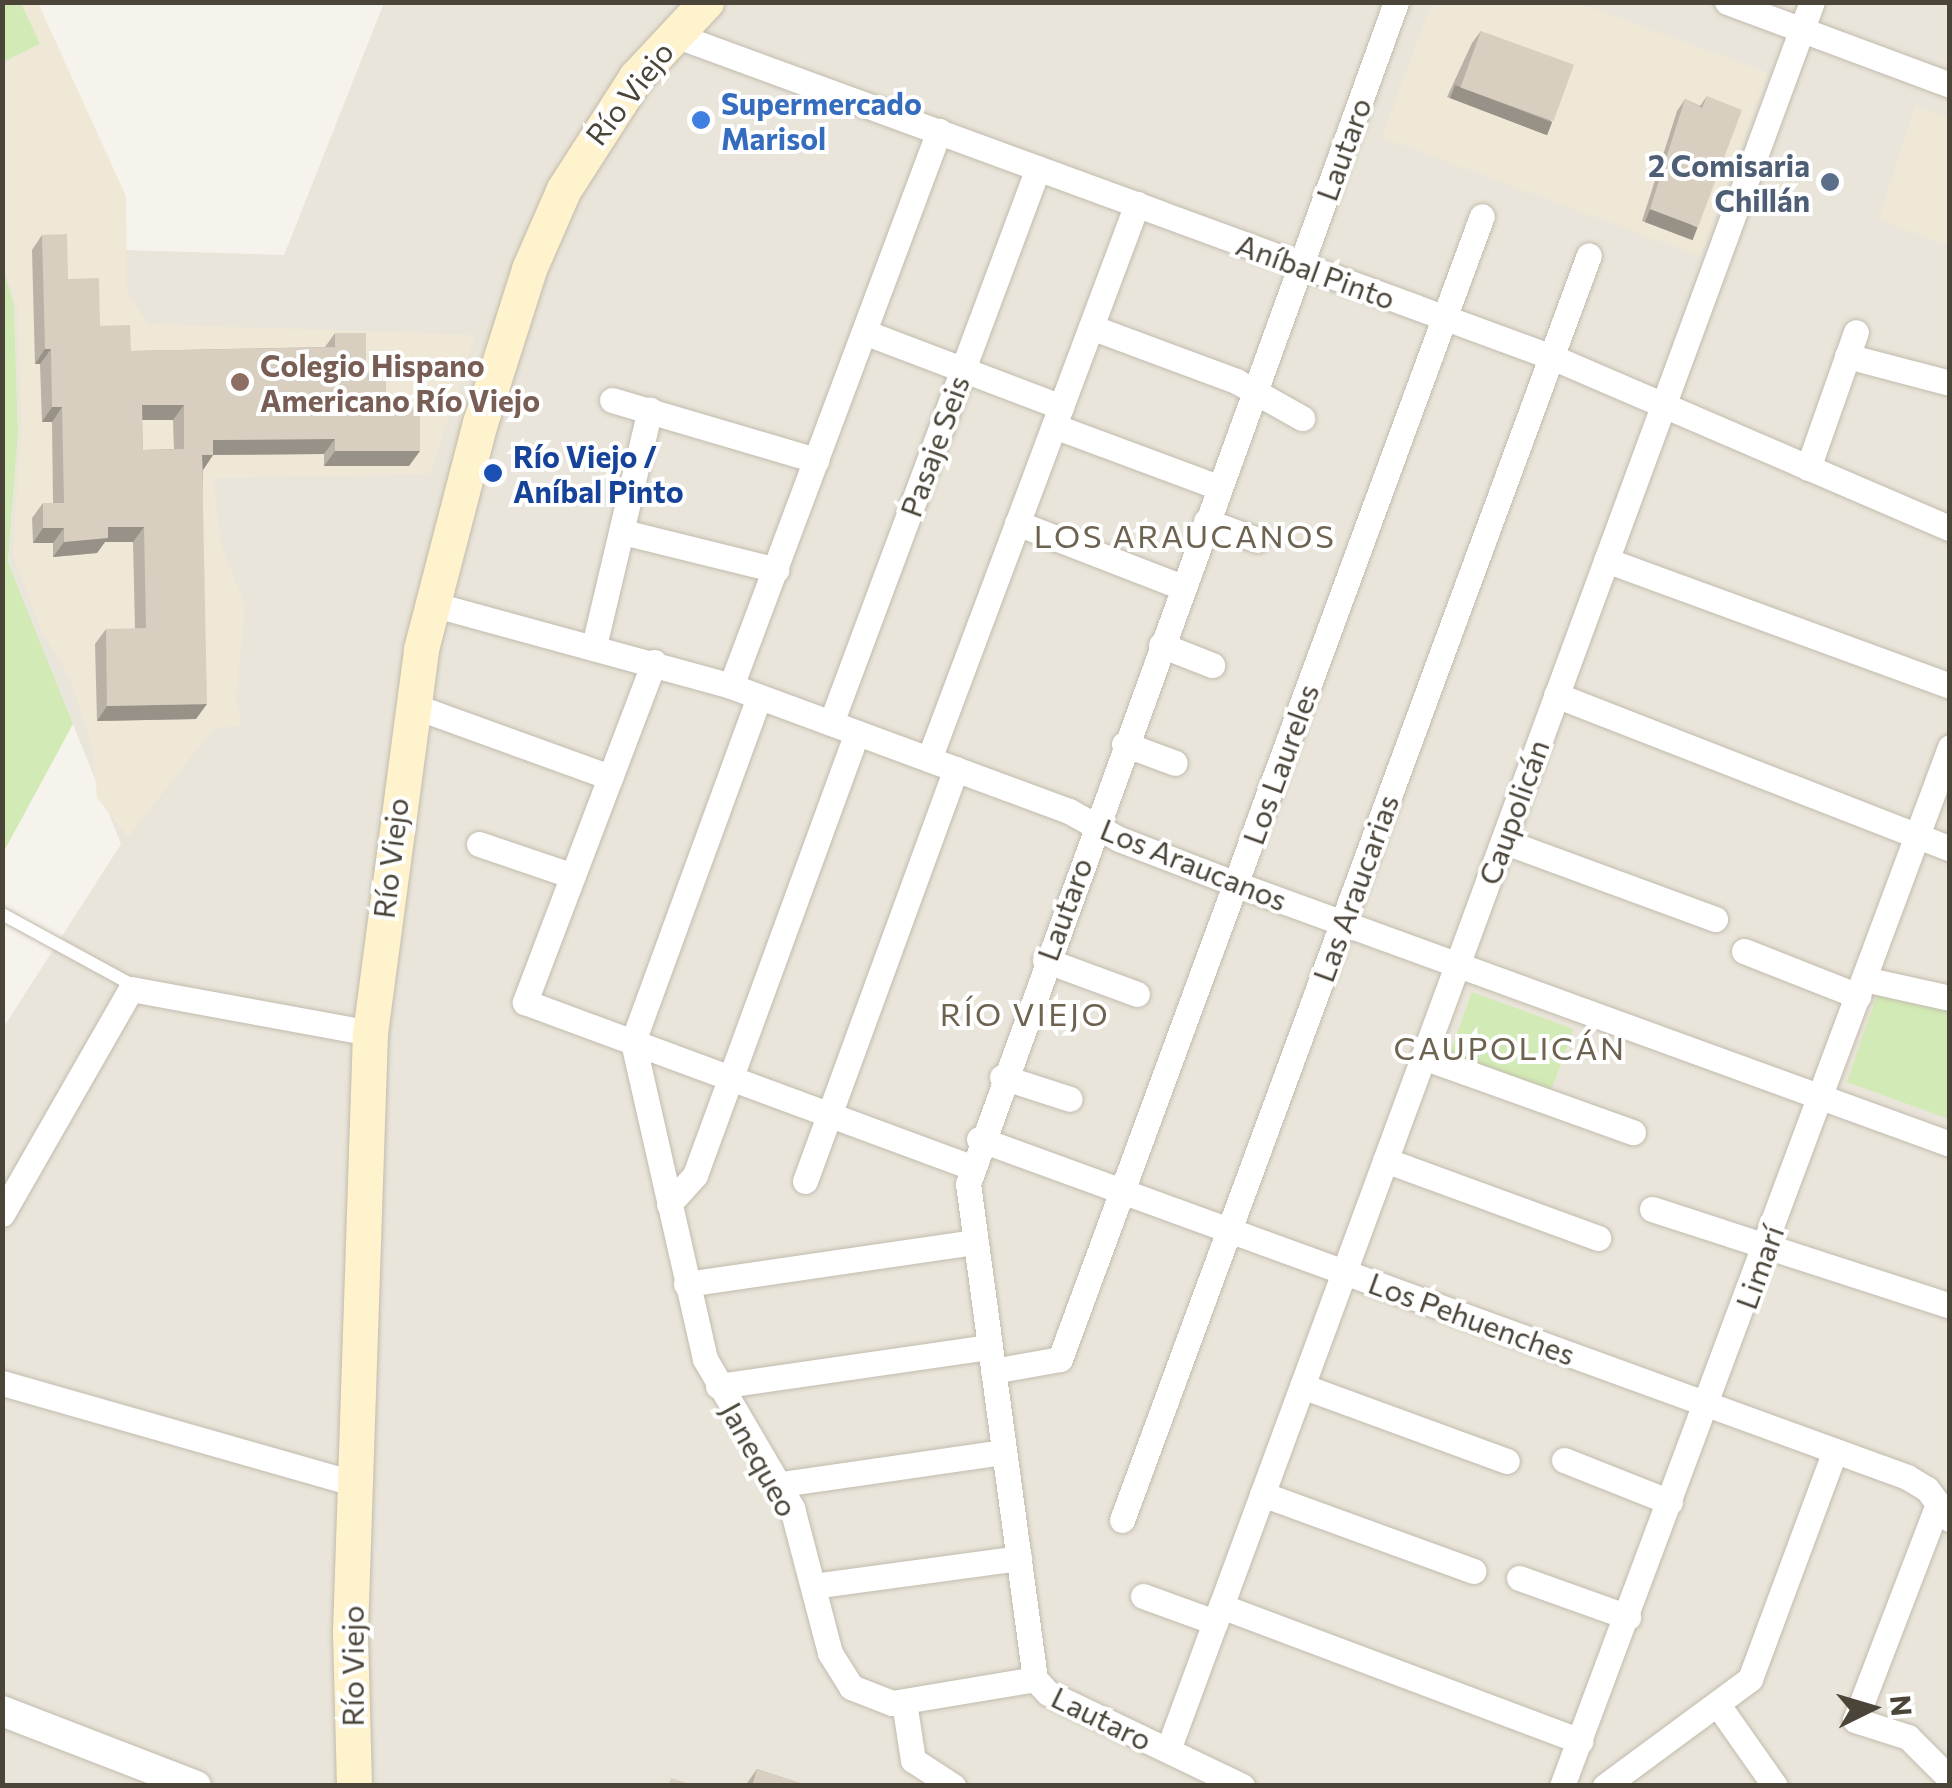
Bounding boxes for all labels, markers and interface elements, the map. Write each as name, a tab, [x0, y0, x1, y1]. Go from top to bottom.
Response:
street label: Río Viejo	[578, 34, 680, 152]
place label: Supermercado Marisol	[721, 85, 922, 156]
street label: Lautaro	[1308, 93, 1378, 205]
marker: Supermercado Marisol	[690, 109, 712, 131]
place label: 2 Comisaria Chillán	[1648, 147, 1810, 218]
marker: 2 Comisaria Chillán	[1819, 171, 1841, 193]
street label: Aníbal Pinto	[1232, 226, 1400, 316]
place label: Colegio Hispano Americano Río Viejo	[260, 347, 540, 418]
street label: Pasaje Seis	[892, 370, 976, 522]
marker: Colegio Hispano Americano Río Viejo	[229, 371, 251, 393]
place label: Río Viejo / Aníbal Pinto	[513, 438, 684, 508]
marker: Río Viejo / Aníbal Pinto	[482, 462, 504, 484]
district label: LOS ARAUCANOS	[1034, 516, 1336, 554]
street label: Los Laureles	[1234, 679, 1326, 849]
street label: Caupolicán	[1470, 735, 1556, 889]
street label: Las Araucarias	[1304, 789, 1406, 987]
street label: Río Viejo	[365, 796, 415, 920]
street label: Los Araucanos	[1095, 810, 1293, 918]
street label: Lautaro	[1029, 853, 1099, 965]
district label: RÍO VIEJO	[940, 994, 1110, 1032]
district label: CAUPOLICÁN	[1393, 1028, 1627, 1066]
street label: Limarí	[1727, 1220, 1791, 1314]
street label: Los Pehuenches	[1364, 1264, 1580, 1372]
street label: Janequeo	[714, 1395, 806, 1523]
street label: Río Viejo	[334, 1605, 370, 1727]
north arrow	[1822, 1658, 1922, 1758]
street label: Lautaro	[1046, 1678, 1158, 1758]
text: N	[1884, 1693, 1920, 1717]

